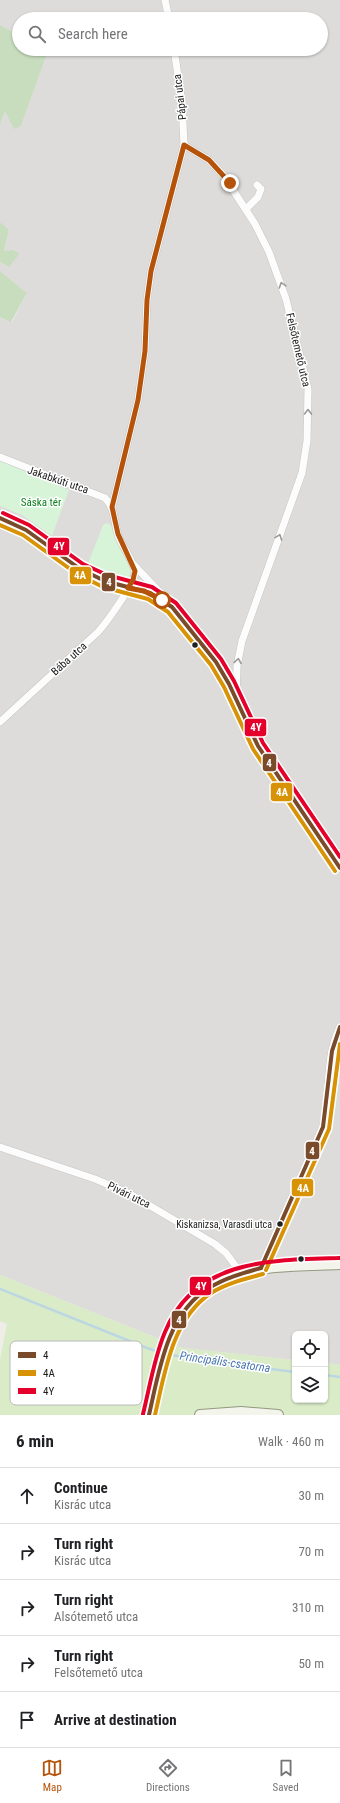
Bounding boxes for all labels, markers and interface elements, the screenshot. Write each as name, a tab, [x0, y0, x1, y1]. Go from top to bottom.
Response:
search box	[12, 12, 328, 56]
icon: search	[26, 23, 48, 45]
text: Search here	[58, 25, 128, 43]
street label: Pápai utca	[171, 73, 189, 121]
route end	[221, 174, 239, 192]
one-way arrow	[278, 282, 286, 289]
street label: Felsőtemető utca	[283, 312, 313, 388]
one-way arrow	[304, 409, 312, 415]
street label: Jakabkúti utca	[26, 463, 90, 497]
park label: Sáska tér	[21, 496, 62, 509]
one-way arrow	[274, 534, 282, 541]
line badge: 4Y	[47, 537, 70, 556]
text: 4Y	[53, 540, 65, 553]
line badge: 4A	[69, 566, 92, 585]
text: 4A	[74, 569, 86, 582]
line badge: 4	[101, 572, 116, 592]
text: 4	[106, 576, 112, 589]
route start	[153, 591, 171, 609]
street label: Bába utca	[49, 640, 89, 678]
unlabelled marker	[190, 640, 200, 650]
one-way arrow	[233, 658, 242, 664]
line badge: 4Y	[244, 718, 267, 737]
text: 4Y	[250, 721, 262, 734]
line badge: 4	[262, 753, 277, 772]
text: 4	[266, 757, 272, 770]
line badge: 4A	[270, 782, 293, 802]
text: 4A	[276, 786, 288, 799]
line badge: 4	[305, 1141, 320, 1160]
text: 4	[309, 1145, 315, 1158]
line badge: 4A	[291, 1178, 314, 1197]
street label: Pivári utca	[106, 1179, 152, 1211]
text: 4A	[297, 1182, 309, 1195]
place label: Kiskanizsa, Varasdi utca	[176, 1219, 272, 1230]
marker: Kiskanizsa, Varasdi utca	[275, 1219, 285, 1229]
unlabelled marker	[296, 1254, 306, 1264]
line badge: 4Y	[189, 1276, 212, 1296]
text: 4Y	[195, 1280, 207, 1293]
line badge: 4	[171, 1310, 187, 1329]
text: 4	[176, 1314, 182, 1327]
map controls	[292, 1331, 328, 1403]
button: locate	[292, 1331, 328, 1367]
legend	[10, 1341, 142, 1405]
text: 4	[43, 1349, 49, 1362]
water label: Principális-csatorna	[179, 1349, 271, 1375]
text: 4A	[43, 1367, 55, 1380]
button: layers	[292, 1367, 328, 1403]
text: 4Y	[43, 1385, 54, 1398]
text: 6 min	[16, 1431, 54, 1451]
text: Walk · 460 m	[258, 1434, 324, 1449]
text: Continue	[54, 1479, 108, 1497]
icon: ahead	[16, 1485, 38, 1507]
text: 30 m	[298, 1488, 324, 1503]
text: Kisrác utca	[54, 1497, 111, 1512]
text: Turn right	[54, 1535, 113, 1553]
icon: right	[16, 1541, 38, 1563]
text: 70 m	[298, 1544, 324, 1559]
text: Kisrác utca	[54, 1553, 111, 1568]
text: Turn right	[54, 1591, 113, 1609]
icon: right	[16, 1597, 38, 1619]
text: 310 m	[292, 1600, 324, 1615]
text: Alsótemető utca	[54, 1609, 138, 1624]
text: Turn right	[54, 1647, 113, 1665]
icon: right	[16, 1653, 38, 1675]
text: 50 m	[298, 1656, 324, 1671]
text: Felsőtemető utca	[54, 1665, 143, 1680]
icon: arrive	[16, 1709, 38, 1731]
text: Arrive at destination	[54, 1711, 177, 1729]
tab: Map	[41, 1757, 63, 1794]
tab: Directions	[146, 1757, 190, 1794]
tab: Saved	[273, 1757, 299, 1794]

